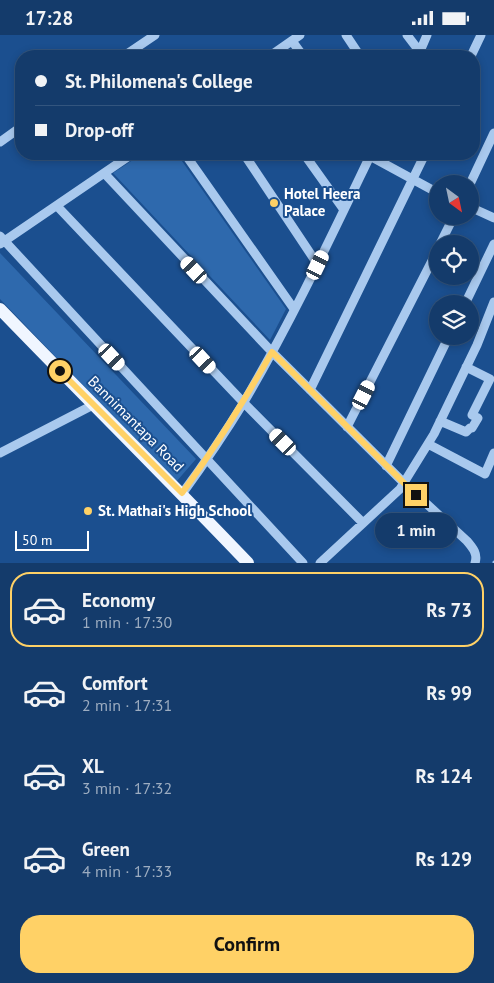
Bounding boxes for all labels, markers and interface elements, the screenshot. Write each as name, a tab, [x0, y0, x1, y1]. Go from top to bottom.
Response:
text: 17:28	[25, 6, 73, 30]
text: St. Philomena's College	[65, 69, 253, 93]
text: Drop-off	[65, 118, 133, 142]
north arrow	[429, 175, 479, 225]
map controls	[429, 175, 479, 345]
place label: Hotel Heera Palace	[284, 184, 360, 220]
marker: Hotel Heera Palace	[268, 197, 280, 209]
button: locate	[429, 235, 479, 285]
car	[304, 248, 331, 282]
car	[178, 254, 209, 286]
button: layers	[429, 295, 479, 345]
car	[96, 341, 127, 373]
car	[187, 344, 218, 376]
route start	[49, 360, 71, 382]
street label: Bannimantapa Road	[84, 372, 188, 476]
car	[350, 378, 377, 412]
car	[267, 426, 298, 458]
route end	[405, 484, 427, 506]
place label: St. Mathai's High School	[98, 501, 252, 520]
marker: St. Mathai's High School	[82, 505, 94, 517]
callout: 1 min	[375, 513, 457, 547]
text: 1 min	[396, 520, 436, 540]
scale bar	[15, 528, 89, 551]
text: 50 m	[22, 531, 52, 549]
icon: car	[22, 587, 67, 632]
text: Economy	[82, 588, 155, 612]
text: Rs 73	[426, 598, 472, 622]
text: 1 min · 17:30	[82, 612, 172, 632]
icon: car	[22, 670, 67, 715]
text: Comfort	[82, 671, 148, 695]
text: Rs 99	[426, 681, 472, 705]
text: 2 min · 17:31	[82, 695, 172, 715]
icon: car	[22, 753, 67, 798]
text: XL	[82, 754, 104, 778]
text: Rs 124	[415, 764, 472, 788]
text: 3 min · 17:32	[82, 778, 172, 798]
icon: car	[22, 836, 67, 881]
text: Green	[82, 837, 130, 861]
text: Rs 129	[415, 847, 472, 871]
text: 4 min · 17:33	[82, 861, 172, 881]
button: Confirm	[20, 915, 474, 973]

